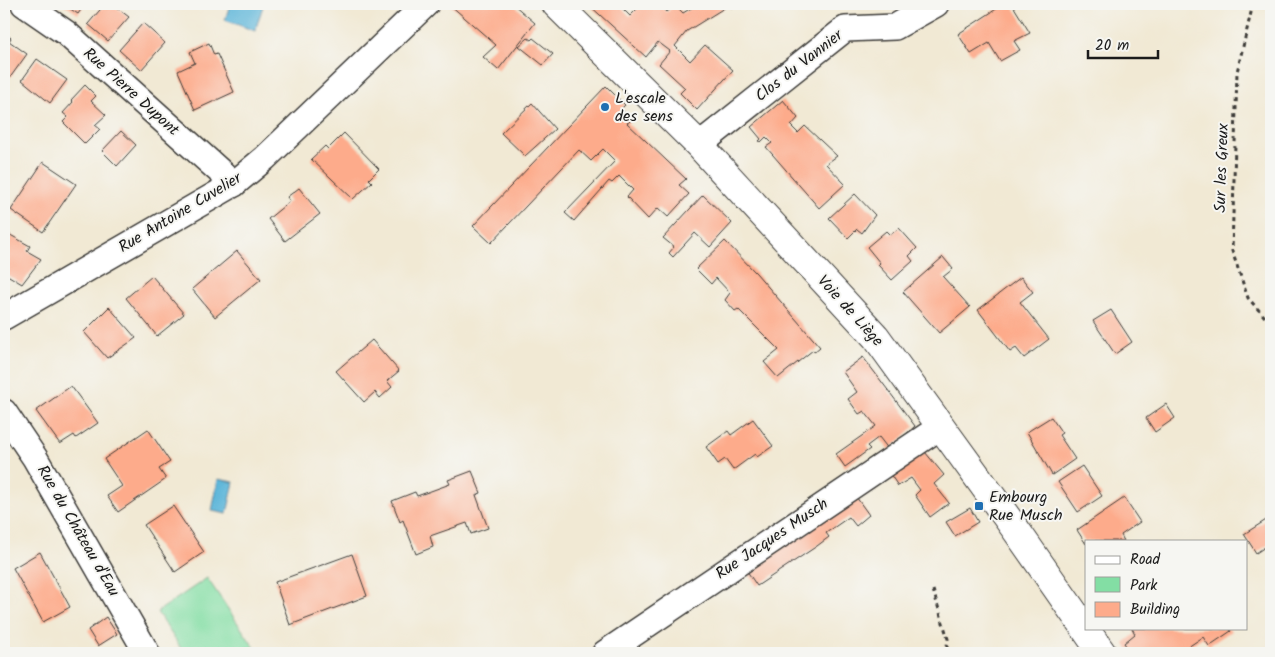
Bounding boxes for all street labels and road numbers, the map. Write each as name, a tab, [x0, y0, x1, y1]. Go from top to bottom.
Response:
street label: Clos du Vannier	[750, 23, 850, 108]
street label: Rue Pierre Dupont	[77, 42, 185, 143]
street label: Sur les Greux	[1208, 122, 1236, 213]
street label: Rue Antoine Cuvelier	[114, 165, 248, 260]
street label: Voie de Liège	[811, 270, 889, 352]
street label: Rue du Château d'Eau	[30, 461, 126, 602]
street label: Rue Jacques Musch	[711, 492, 833, 586]

